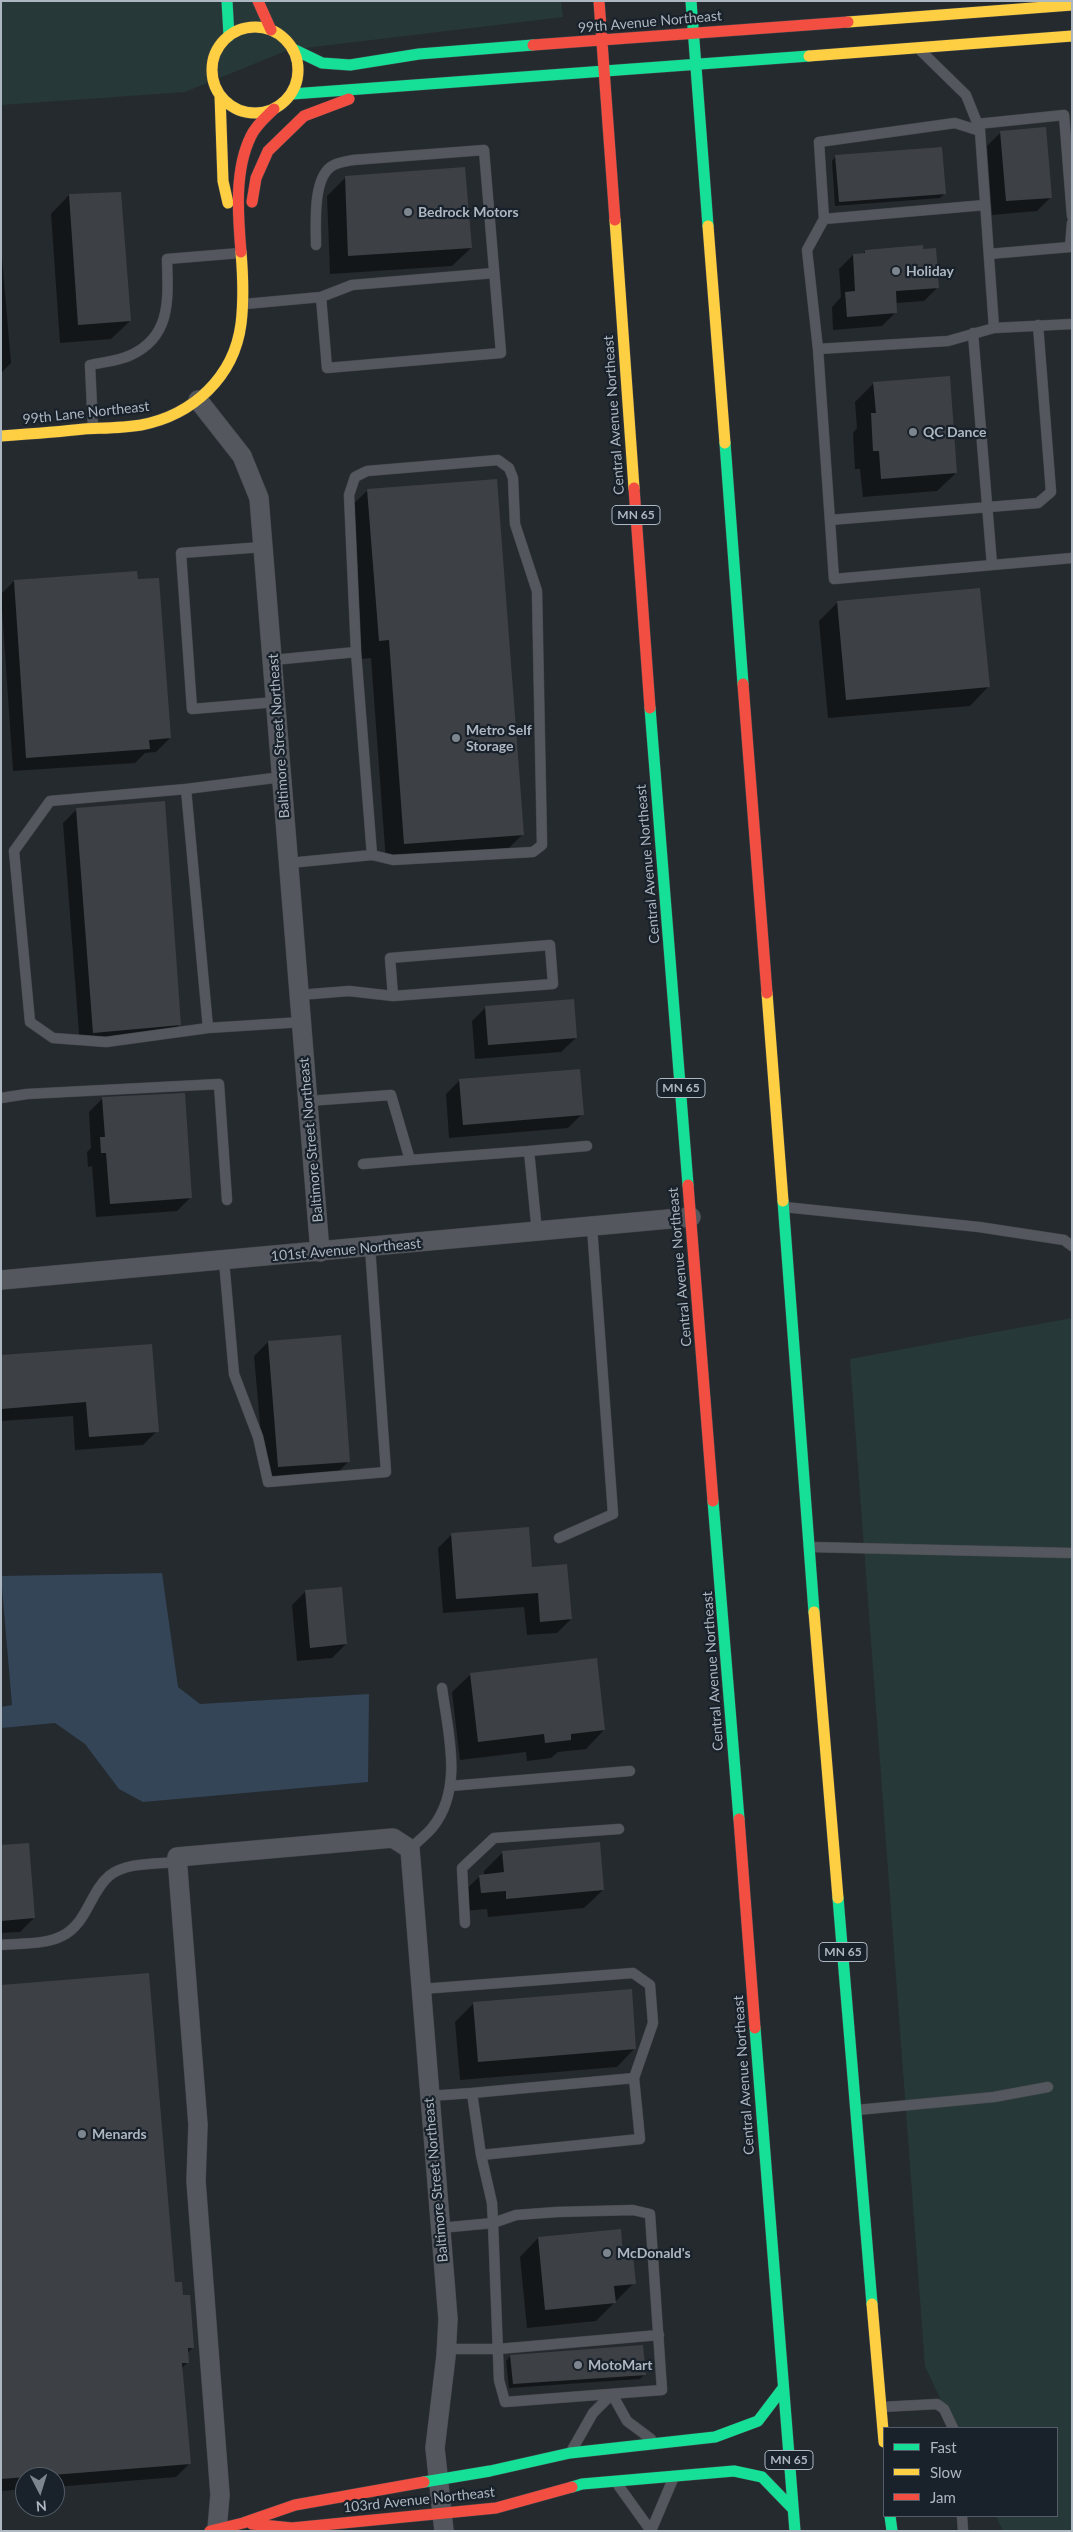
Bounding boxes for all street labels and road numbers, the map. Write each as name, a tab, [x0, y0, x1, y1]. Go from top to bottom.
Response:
street label: 99th Avenue Northeast	[577, 7, 723, 37]
street label: Central Avenue Northeast	[600, 335, 628, 495]
street label: 99th Lane Northeast	[22, 398, 150, 428]
road number: MN 65	[612, 506, 660, 524]
street label: Baltimore Street Northeast	[265, 653, 293, 819]
street label: Central Avenue Northeast	[633, 784, 663, 944]
street label: Baltimore Street Northeast	[295, 1057, 327, 1223]
road number: MN 65	[657, 1078, 705, 1098]
street label: Central Avenue Northeast	[665, 1187, 695, 1347]
street label: 101st Avenue Northeast	[270, 1235, 422, 1265]
street label: Central Avenue Northeast	[699, 1591, 727, 1751]
road number: MN 65	[819, 1942, 867, 1961]
street label: Central Avenue Northeast	[730, 1995, 758, 2155]
street label: Baltimore Street Northeast	[420, 2097, 452, 2263]
road number: MN 65	[765, 2450, 813, 2470]
street label: 103rd Avenue Northeast	[342, 2484, 496, 2516]

